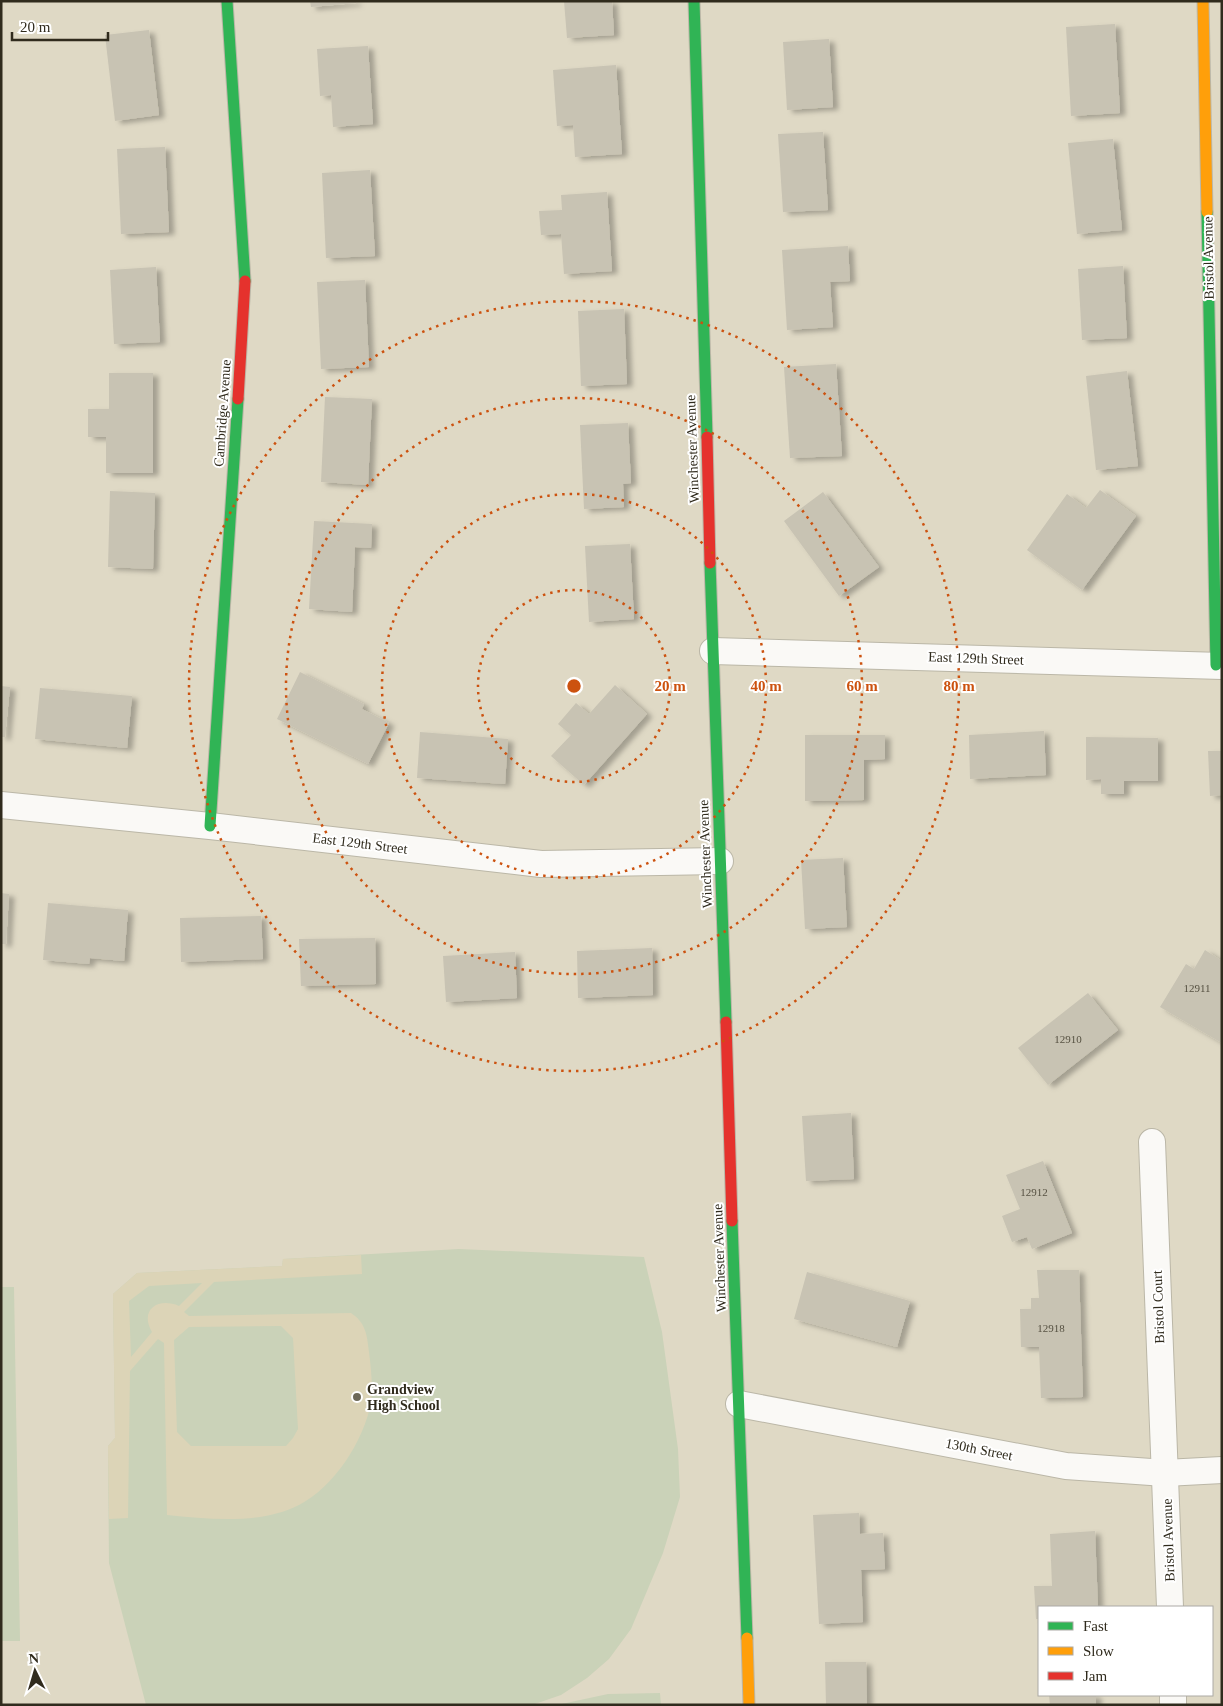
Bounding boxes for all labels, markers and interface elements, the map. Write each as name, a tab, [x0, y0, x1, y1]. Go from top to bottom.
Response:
scale bar	[12, 10, 109, 42]
text: 20 m	[20, 19, 51, 35]
street label: Bristol Avenue	[1200, 216, 1217, 300]
street label: Cambridge Avenue	[211, 359, 234, 467]
street label: Winchester Avenue	[683, 395, 702, 503]
street label: East 129th Street	[928, 649, 1024, 668]
centre of rings	[565, 677, 583, 695]
text: 20 m	[654, 678, 686, 694]
text: 40 m	[750, 678, 782, 694]
text: 60 m	[846, 678, 878, 694]
text: 80 m	[943, 678, 975, 694]
street label: Winchester Avenue	[696, 800, 715, 908]
street label: East 129th Street	[312, 830, 408, 857]
house number: 12911	[1183, 982, 1211, 994]
house number: 12910	[1054, 1033, 1082, 1045]
house number: 12912	[1020, 1186, 1048, 1198]
street label: Winchester Avenue	[710, 1204, 729, 1312]
street label: Bristol Court	[1150, 1270, 1167, 1344]
house number: 12918	[1037, 1322, 1065, 1334]
place label: Grandview High School	[367, 1382, 440, 1413]
marker: Grandview High School	[351, 1391, 363, 1403]
street label: 130th Street	[944, 1436, 1014, 1463]
street label: Bristol Avenue	[1160, 1498, 1177, 1582]
legend	[1038, 1606, 1213, 1696]
text: Fast	[1083, 1618, 1109, 1634]
text: Slow	[1083, 1643, 1114, 1659]
north arrow	[10, 1646, 60, 1696]
text: N	[28, 1651, 40, 1666]
text: Jam	[1083, 1668, 1107, 1684]

